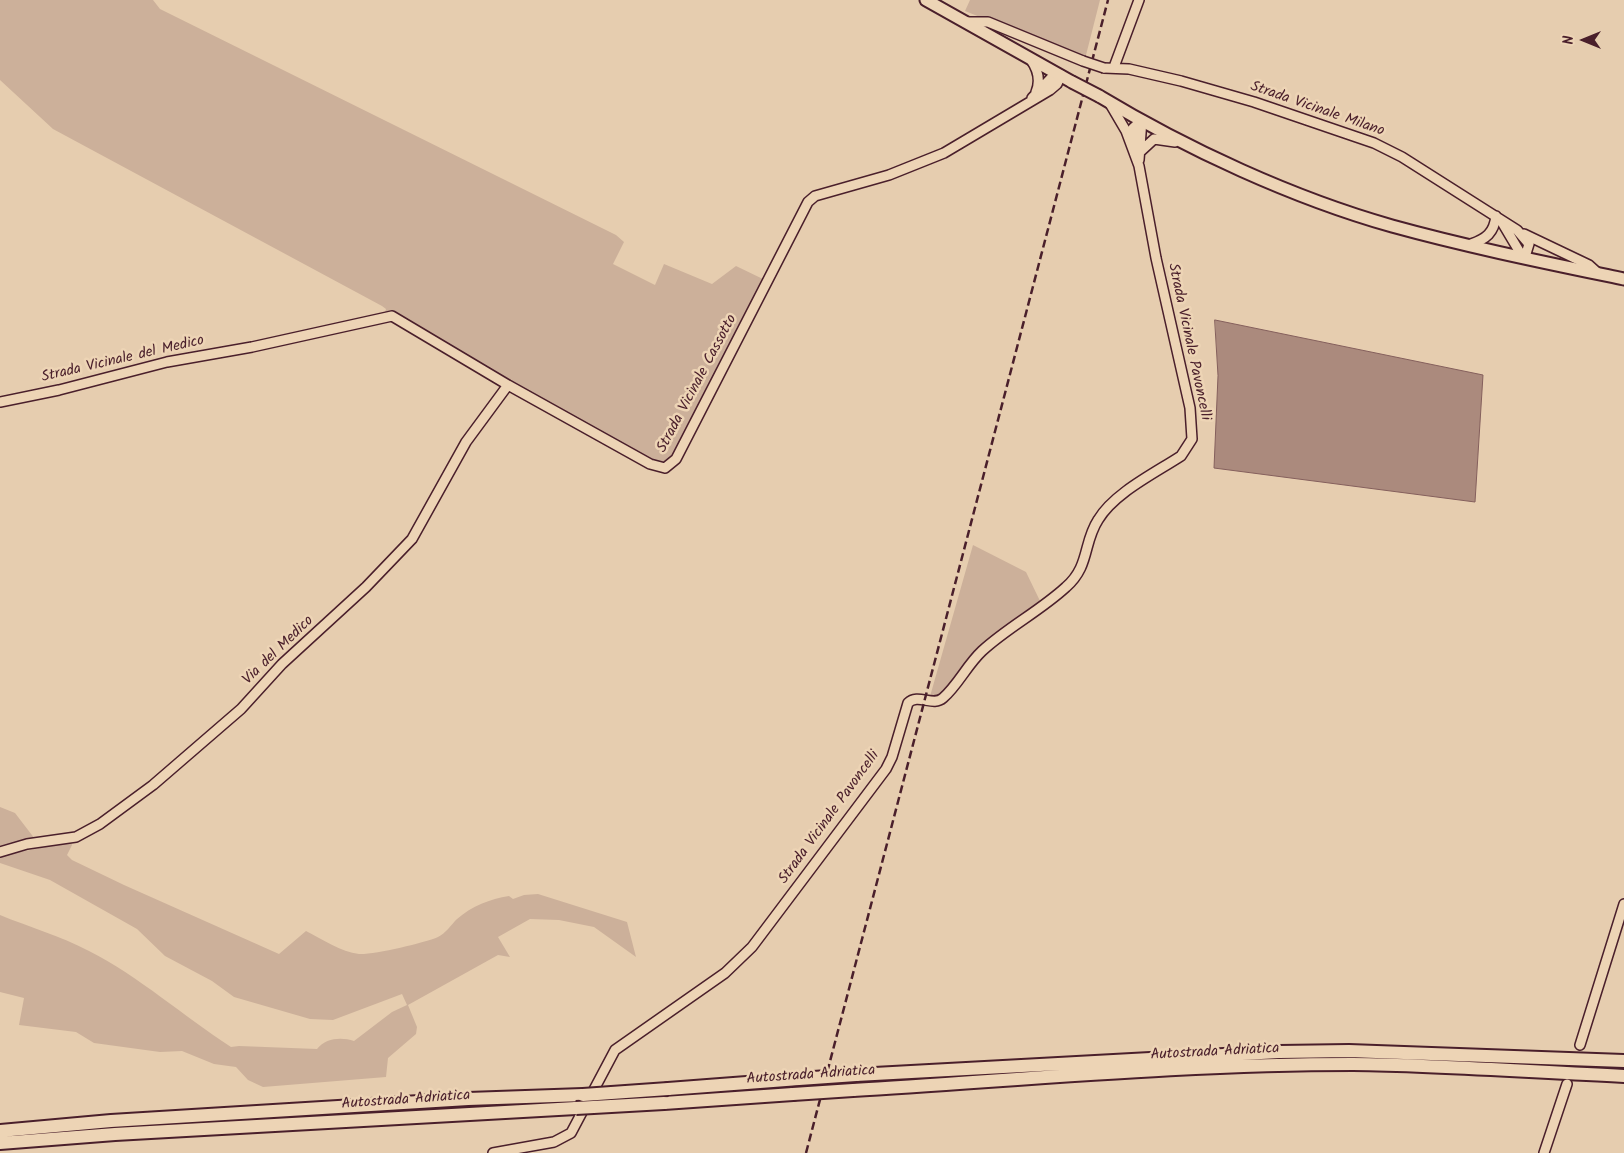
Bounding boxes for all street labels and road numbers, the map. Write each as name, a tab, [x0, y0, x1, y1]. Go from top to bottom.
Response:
street label: Strada Vicinale Milano	[1248, 79, 1386, 141]
street label: Strada Vicinale Pavoncelli	[1163, 262, 1213, 422]
street label: Strada Vicinale Cassotto	[654, 312, 742, 456]
street label: Strada Vicinale del Medico	[40, 332, 206, 388]
street label: Via del Medico	[240, 613, 318, 689]
street label: Strada Vicinale Pavoncelli	[776, 748, 884, 888]
street label: Autostrada Adriatica	[1150, 1041, 1280, 1065]
street label: Autostrada Adriatica	[746, 1063, 876, 1089]
street label: Autostrada Adriatica	[341, 1088, 471, 1114]

